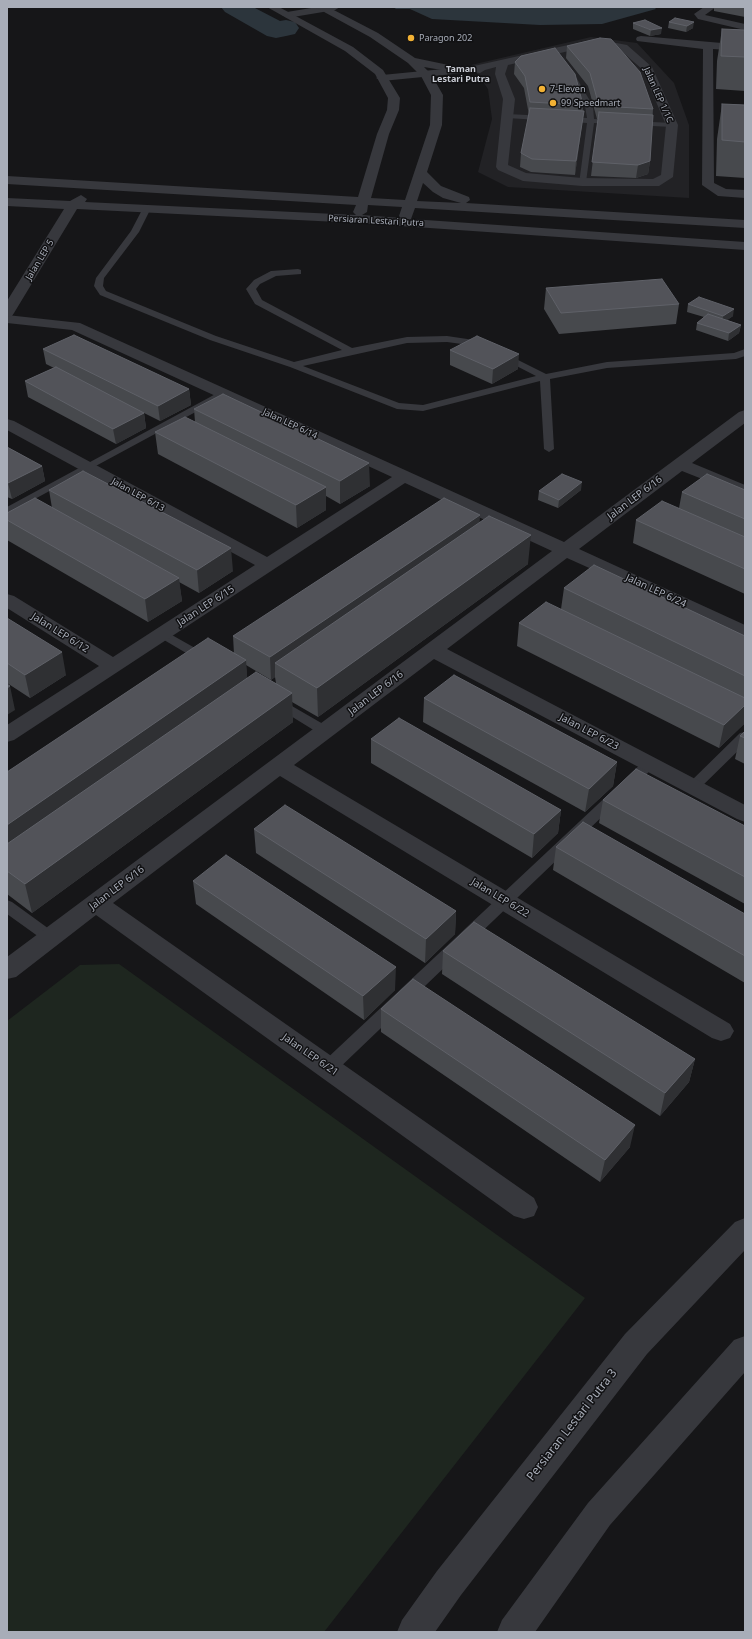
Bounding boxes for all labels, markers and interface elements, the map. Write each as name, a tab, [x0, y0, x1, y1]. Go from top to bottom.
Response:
marker: Paragon 202	[406, 33, 416, 43]
place label: Paragon 202	[419, 33, 472, 43]
district label: Taman Lestari Putra	[432, 64, 490, 85]
street label: Jalan LEP 1/1C	[641, 66, 675, 124]
marker: 7-Eleven	[537, 84, 547, 94]
place label: 7-Eleven	[550, 84, 585, 94]
marker: 99 Speedmart	[548, 98, 558, 108]
place label: 99 Speedmart	[561, 98, 620, 108]
street label: Persiaran Lestari Putra	[328, 213, 424, 229]
street label: Jalan LEP 5	[24, 238, 56, 282]
street label: Jalan LEP 6/14	[261, 407, 319, 441]
street label: Jalan LEP 6/16	[605, 473, 665, 523]
street label: Jalan LEP 6/13	[110, 476, 166, 514]
street label: Jalan LEP 6/24	[624, 572, 688, 610]
street label: Jalan LEP 6/15	[175, 583, 237, 629]
street label: Jalan LEP 6/12	[29, 611, 91, 655]
street label: Jalan LEP 6/16	[346, 668, 406, 718]
street label: Jalan LEP 6/23	[557, 711, 621, 753]
street label: Jalan LEP 6/16	[87, 863, 147, 913]
street label: Jalan LEP 6/22	[469, 876, 531, 920]
street label: Jalan LEP 6/21	[280, 1031, 340, 1079]
street label: Persiaran Lestari Putra 3	[524, 1366, 620, 1484]

